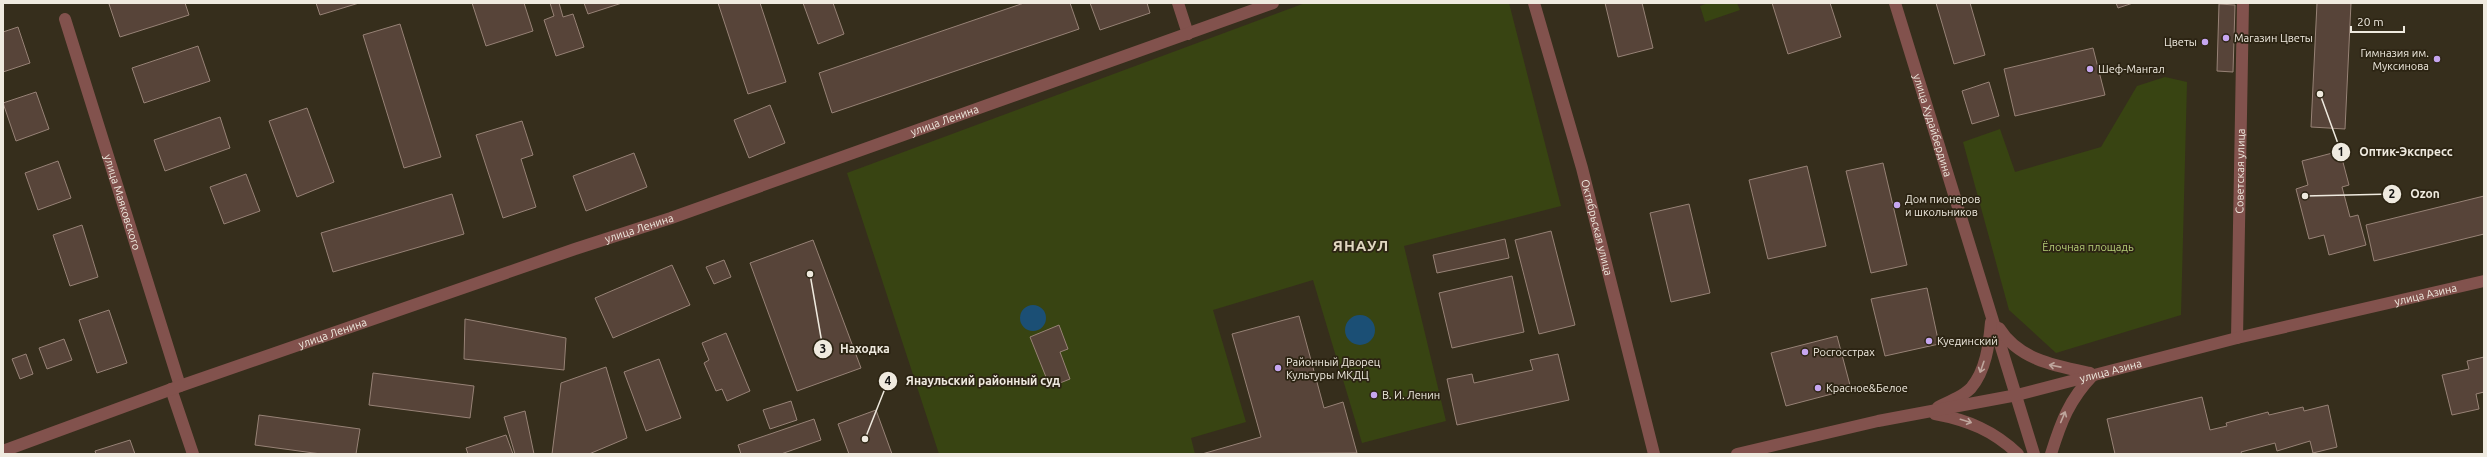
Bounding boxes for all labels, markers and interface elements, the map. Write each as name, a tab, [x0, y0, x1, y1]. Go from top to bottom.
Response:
scale bar	[2351, 8, 2404, 34]
text: 20 m	[2357, 15, 2384, 28]
place label: Магазин Цветы	[2234, 32, 2313, 44]
marker: Магазин Цветы	[2221, 33, 2231, 43]
place label: Цветы	[2164, 36, 2197, 48]
marker: Цветы	[2200, 37, 2210, 47]
place label: Гимназия им. Муксинова	[2360, 47, 2429, 72]
marker: Гимназия им. Муксинова	[2432, 54, 2442, 64]
place label: Шеф-Мангал	[2098, 63, 2165, 75]
marker: Шеф-Мангал	[2085, 64, 2095, 74]
street label: улица Худайбердина	[1911, 72, 1954, 178]
street label: улица Ленина	[909, 103, 980, 138]
street label: Советская улица	[2233, 128, 2247, 214]
callout: Оптик-Экспресс	[2331, 140, 2461, 164]
text: 1	[2338, 145, 2344, 158]
text: Оптик-Экспресс	[2359, 145, 2453, 158]
street label: улица Маяковского	[102, 153, 143, 252]
street label: Октябрьская улица	[1579, 178, 1615, 277]
callout: Ozon	[2382, 182, 2448, 206]
text: 2	[2389, 187, 2396, 200]
text: Ozon	[2410, 187, 2440, 200]
place label: Дом пионеров и школьников	[1905, 193, 1980, 218]
marker: Дом пионеров и школьников	[1892, 200, 1902, 210]
street label: улица Ленина	[603, 212, 675, 245]
district label: ЯНАУЛ	[1333, 237, 1389, 254]
park label: Ёлочная площадь	[2042, 241, 2134, 253]
street label: улица Азина	[2393, 281, 2458, 307]
street label: улица Ленина	[297, 316, 368, 350]
place label: Куединский	[1937, 335, 1998, 347]
marker: Куединский	[1924, 336, 1934, 346]
callout: Находка	[813, 337, 898, 361]
text: 3	[820, 342, 826, 355]
text: Находка	[840, 342, 890, 355]
place label: Росгосстрах	[1813, 346, 1875, 358]
marker: Росгосстрах	[1800, 347, 1810, 357]
place label: Районный Дворец Культуры МКДЦ	[1286, 356, 1381, 381]
street label: улица Азина	[2078, 357, 2143, 385]
one-way arrow	[1978, 360, 1985, 373]
one-way arrow	[2049, 362, 2062, 370]
marker: Районный Дворец Культуры МКДЦ	[1273, 363, 1283, 373]
callout: Янаульский районный суд	[878, 369, 1068, 393]
text: 4	[885, 374, 892, 387]
text: Янаульский районный суд	[906, 374, 1060, 387]
place label: Красное&Белое	[1826, 382, 1908, 394]
marker: Красное&Белое	[1813, 383, 1823, 393]
place label: В. И. Ленин	[1382, 389, 1440, 401]
marker: В. И. Ленин	[1369, 390, 1379, 400]
one-way arrow	[2060, 411, 2068, 423]
one-way arrow	[1959, 418, 1972, 425]

